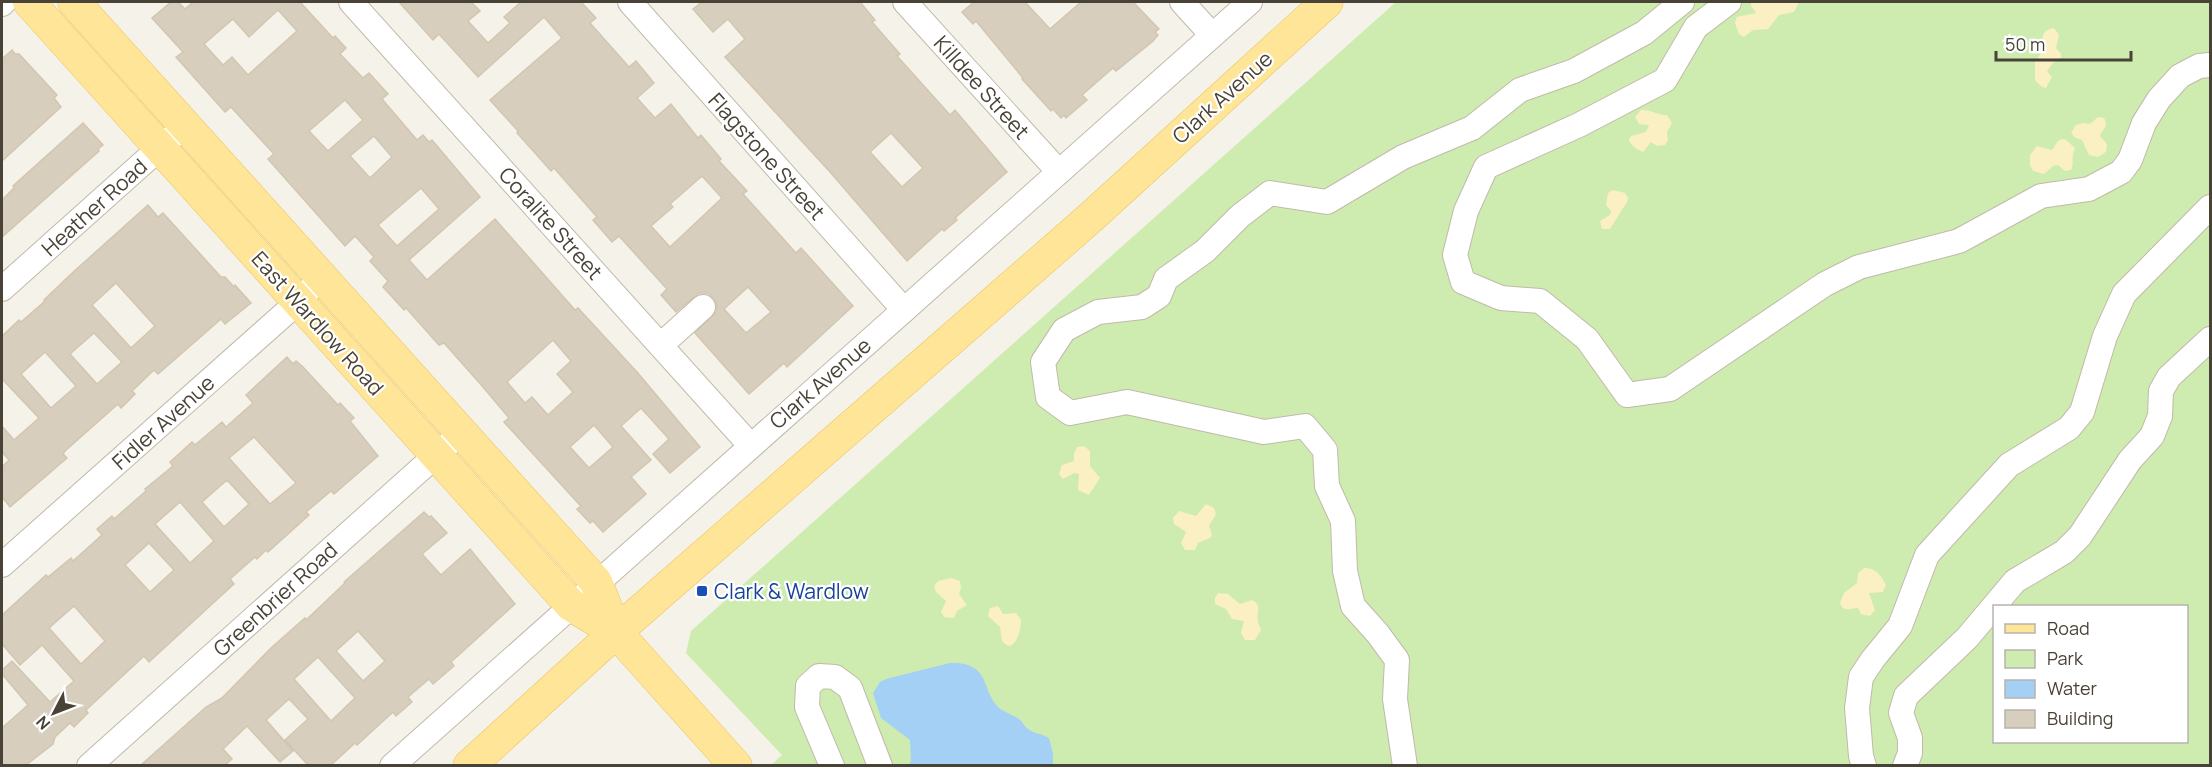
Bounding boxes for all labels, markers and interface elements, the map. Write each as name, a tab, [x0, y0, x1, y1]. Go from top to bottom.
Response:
scale bar	[1996, 24, 2131, 62]
street label: Killdee Street	[928, 29, 1036, 145]
text: 50 m	[2005, 32, 2045, 56]
street label: Clark Avenue	[1166, 45, 1278, 149]
street label: Flagstone Street	[703, 87, 831, 225]
street label: Heather Road	[35, 152, 153, 262]
street label: Coralite Street	[493, 161, 609, 285]
street label: East Wardlow Road	[246, 245, 390, 401]
street label: Clark Avenue	[763, 331, 877, 435]
street label: Fidler Avenue	[106, 369, 220, 475]
street label: Greenbrier Road	[207, 536, 343, 662]
place label: Clark & Wardlow	[714, 577, 869, 605]
marker: Clark & Wardlow	[695, 584, 709, 598]
legend	[1993, 605, 2188, 743]
text: Road	[2047, 616, 2090, 640]
text: Park	[2047, 646, 2084, 670]
text: Water	[2047, 676, 2097, 700]
north arrow	[24, 683, 84, 743]
text: Building	[2047, 706, 2113, 730]
text: N	[31, 711, 55, 735]

